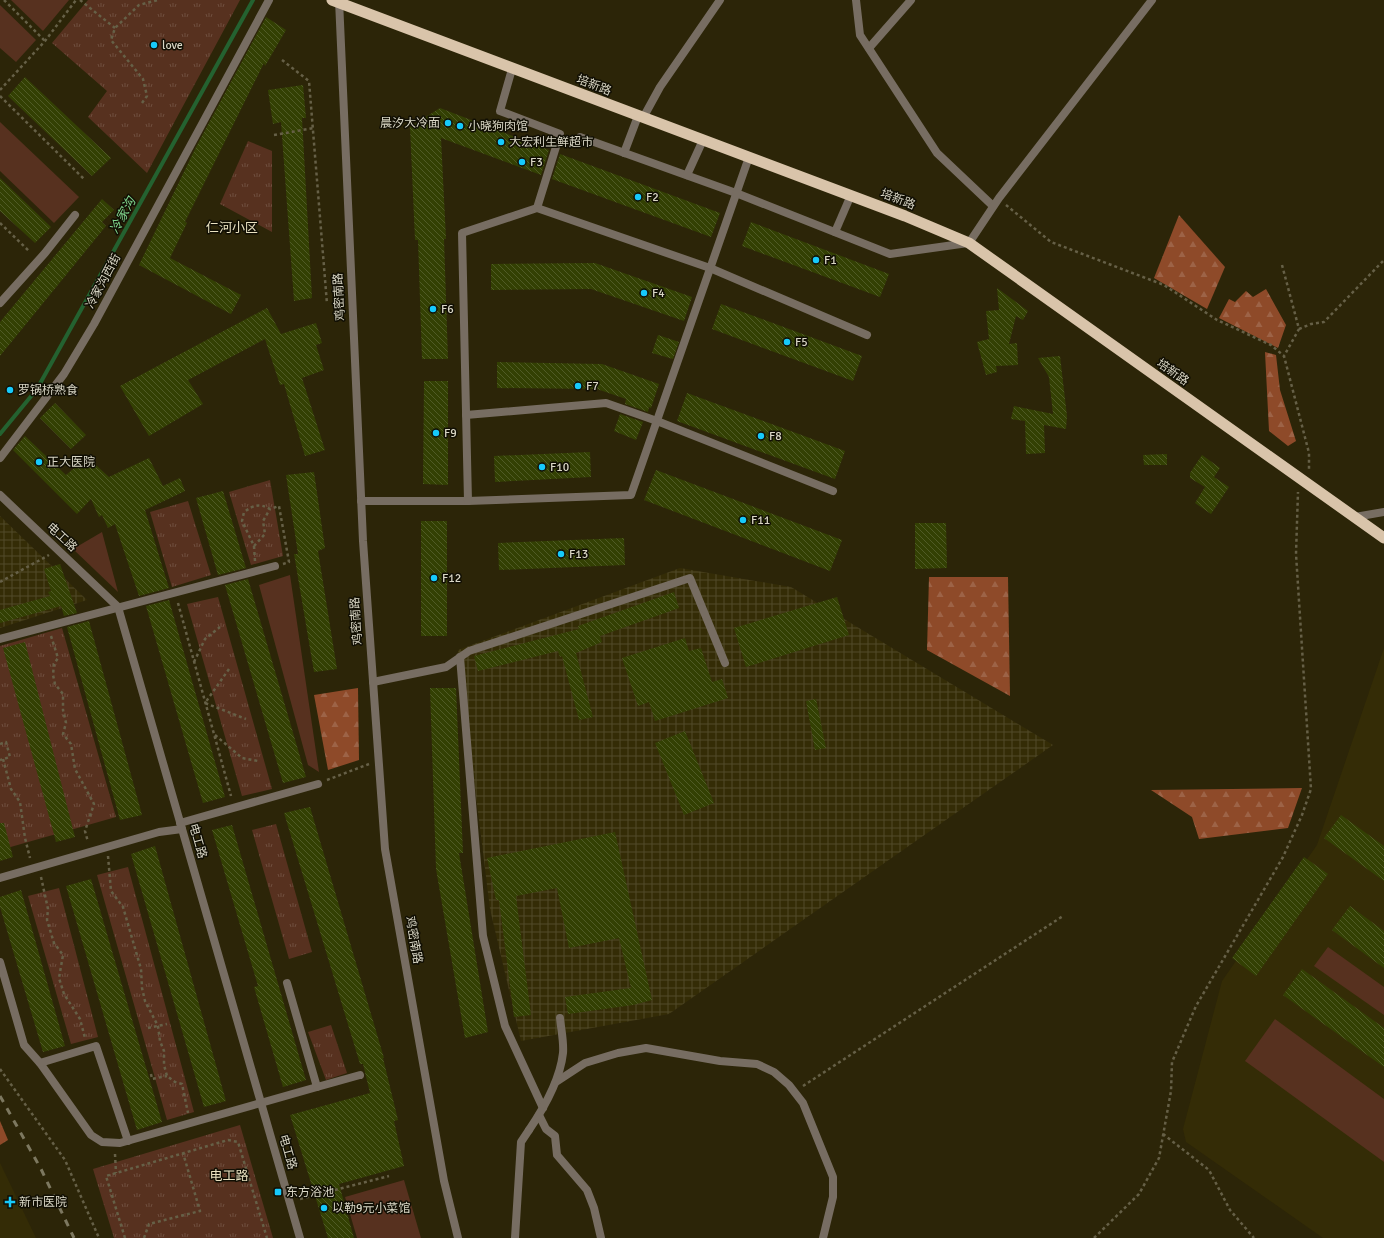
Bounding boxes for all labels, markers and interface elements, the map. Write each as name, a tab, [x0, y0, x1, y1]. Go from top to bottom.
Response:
place label: love	[162, 38, 183, 53]
marker: love	[149, 40, 159, 50]
street label: 培新路	[574, 72, 613, 99]
place label: 晨汐大冷面	[380, 116, 440, 131]
marker: 晨汐大冷面	[443, 118, 453, 128]
place label: 小晓狗肉馆	[468, 119, 528, 134]
marker: 小晓狗肉馆	[455, 121, 465, 131]
place label: 大宏利生鲜超市	[509, 135, 593, 150]
marker: 大宏利生鲜超市	[496, 137, 506, 147]
place label: F3	[530, 155, 543, 170]
marker: F3	[517, 157, 527, 167]
street label: 培新路	[878, 186, 917, 213]
place label: F2	[646, 190, 659, 205]
marker: F2	[633, 192, 643, 202]
water label: 冷家沟	[106, 193, 140, 236]
district label: 仁河小区	[206, 220, 258, 236]
street label: 冷家沟西街	[83, 251, 124, 311]
place label: F1	[824, 253, 837, 268]
marker: F1	[811, 255, 821, 265]
street label: 鸡密南路	[331, 273, 348, 321]
place label: F4	[652, 286, 665, 301]
marker: F4	[639, 288, 649, 298]
place label: F6	[441, 302, 454, 317]
marker: F6	[428, 304, 438, 314]
place label: F5	[795, 335, 808, 350]
marker: F5	[782, 337, 792, 347]
street label: 培新路	[1154, 356, 1192, 389]
place label: F7	[586, 379, 599, 394]
marker: F7	[573, 381, 583, 391]
place label: 罗锅桥熟食	[18, 383, 78, 398]
marker: 罗锅桥熟食	[5, 385, 15, 395]
place label: F9	[444, 426, 457, 441]
marker: F9	[431, 428, 441, 438]
place label: F8	[769, 429, 782, 444]
marker: F8	[756, 431, 766, 441]
place label: 正大医院	[47, 455, 95, 470]
marker: 正大医院	[34, 457, 44, 467]
place label: F10	[550, 460, 569, 475]
marker: F10	[537, 462, 547, 472]
place label: F11	[751, 513, 770, 528]
marker: F11	[738, 515, 748, 525]
street label: 电工路	[43, 520, 80, 555]
place label: F13	[569, 547, 588, 562]
marker: F13	[556, 549, 566, 559]
place label: F12	[442, 571, 461, 586]
marker: F12	[429, 573, 439, 583]
street label: 鸡密南路	[347, 596, 366, 645]
street label: 电工路	[185, 822, 210, 861]
street label: 鸡密南路	[402, 915, 425, 965]
street label: 电工路	[275, 1133, 300, 1172]
district label: 电工路	[209, 1168, 249, 1184]
place label: 东方浴池	[286, 1185, 334, 1200]
marker: 东方浴池	[273, 1187, 283, 1197]
place label: 新市医院	[19, 1195, 67, 1210]
marker: 新市医院	[4, 1196, 16, 1208]
place label: 以勒9元小菜馆	[332, 1201, 410, 1216]
marker: 以勒9元小菜馆	[319, 1203, 329, 1213]

